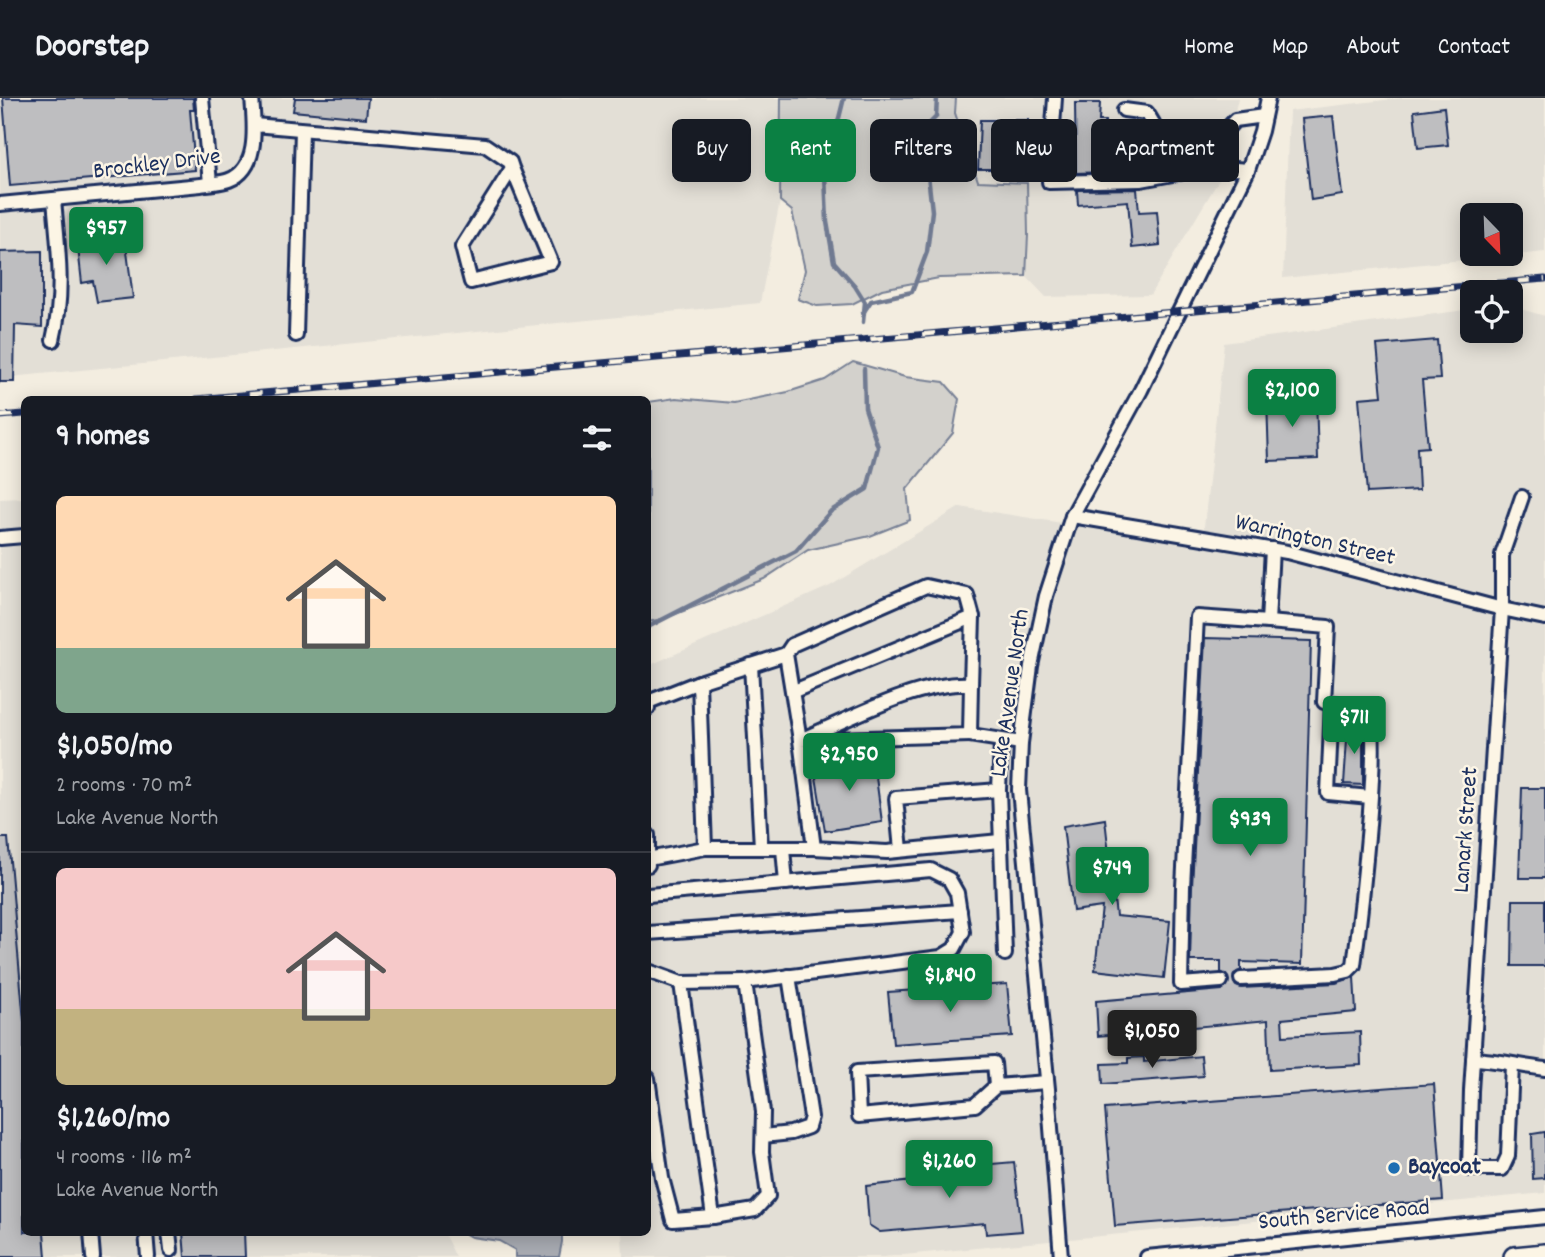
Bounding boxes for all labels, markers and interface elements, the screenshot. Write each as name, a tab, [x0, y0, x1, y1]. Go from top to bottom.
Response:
text: Doorstep	[35, 25, 149, 72]
text: Home	[1184, 31, 1234, 65]
text: Map	[1272, 31, 1308, 65]
text: About	[1346, 31, 1400, 65]
text: Contact	[1438, 31, 1510, 65]
chip: Buy	[672, 119, 751, 182]
chip: Rent	[765, 119, 856, 182]
chip: Filters	[870, 119, 977, 182]
chip: New	[991, 119, 1077, 182]
chip: Apartment	[1091, 119, 1239, 182]
street label: Brockley Drive	[91, 140, 223, 190]
north arrow	[1460, 203, 1522, 266]
map controls	[1460, 203, 1523, 343]
pin: $957	[65, 208, 147, 267]
text: $957	[85, 213, 127, 246]
button: locate	[1460, 280, 1523, 343]
pin: $2,100	[1235, 370, 1349, 429]
text: $2,100	[1264, 375, 1320, 408]
text: 9 homes	[56, 417, 150, 460]
icon: filters	[578, 419, 616, 457]
street label: Warrington Street	[1232, 506, 1399, 576]
icon: home	[273, 541, 399, 667]
street label: Lake Avenue North	[982, 607, 1040, 779]
pin: $711	[1313, 696, 1395, 756]
text: $711	[1339, 702, 1369, 735]
text: $1,050/mo	[56, 727, 173, 770]
pin: $2,950	[792, 734, 906, 793]
text: $2,950	[819, 739, 879, 772]
street label: Lanark Street	[1446, 766, 1488, 894]
text: 2 rooms · 70 m²	[56, 770, 192, 803]
pin: $939	[1209, 798, 1291, 858]
text: Lake Avenue North	[56, 803, 218, 836]
text: $939	[1229, 804, 1271, 837]
pin: $749	[1071, 848, 1153, 907]
text: $749	[1092, 853, 1132, 886]
icon: home	[273, 913, 399, 1039]
pin: $1,840	[893, 954, 1007, 1014]
text: $1,840	[924, 960, 976, 993]
pin: $1,050	[1095, 1010, 1209, 1070]
text: $1,050	[1124, 1016, 1180, 1049]
text: $1,260/mo	[56, 1099, 170, 1142]
pin: $1,260	[892, 1140, 1006, 1200]
text: 4 rooms · 116 m²	[56, 1142, 192, 1175]
text: $1,260	[922, 1146, 976, 1179]
place label: Baycoat	[1408, 1151, 1481, 1185]
marker: Baycoat	[1386, 1160, 1402, 1176]
text: Lake Avenue North	[56, 1175, 218, 1208]
street label: South Service Road	[1257, 1192, 1431, 1240]

